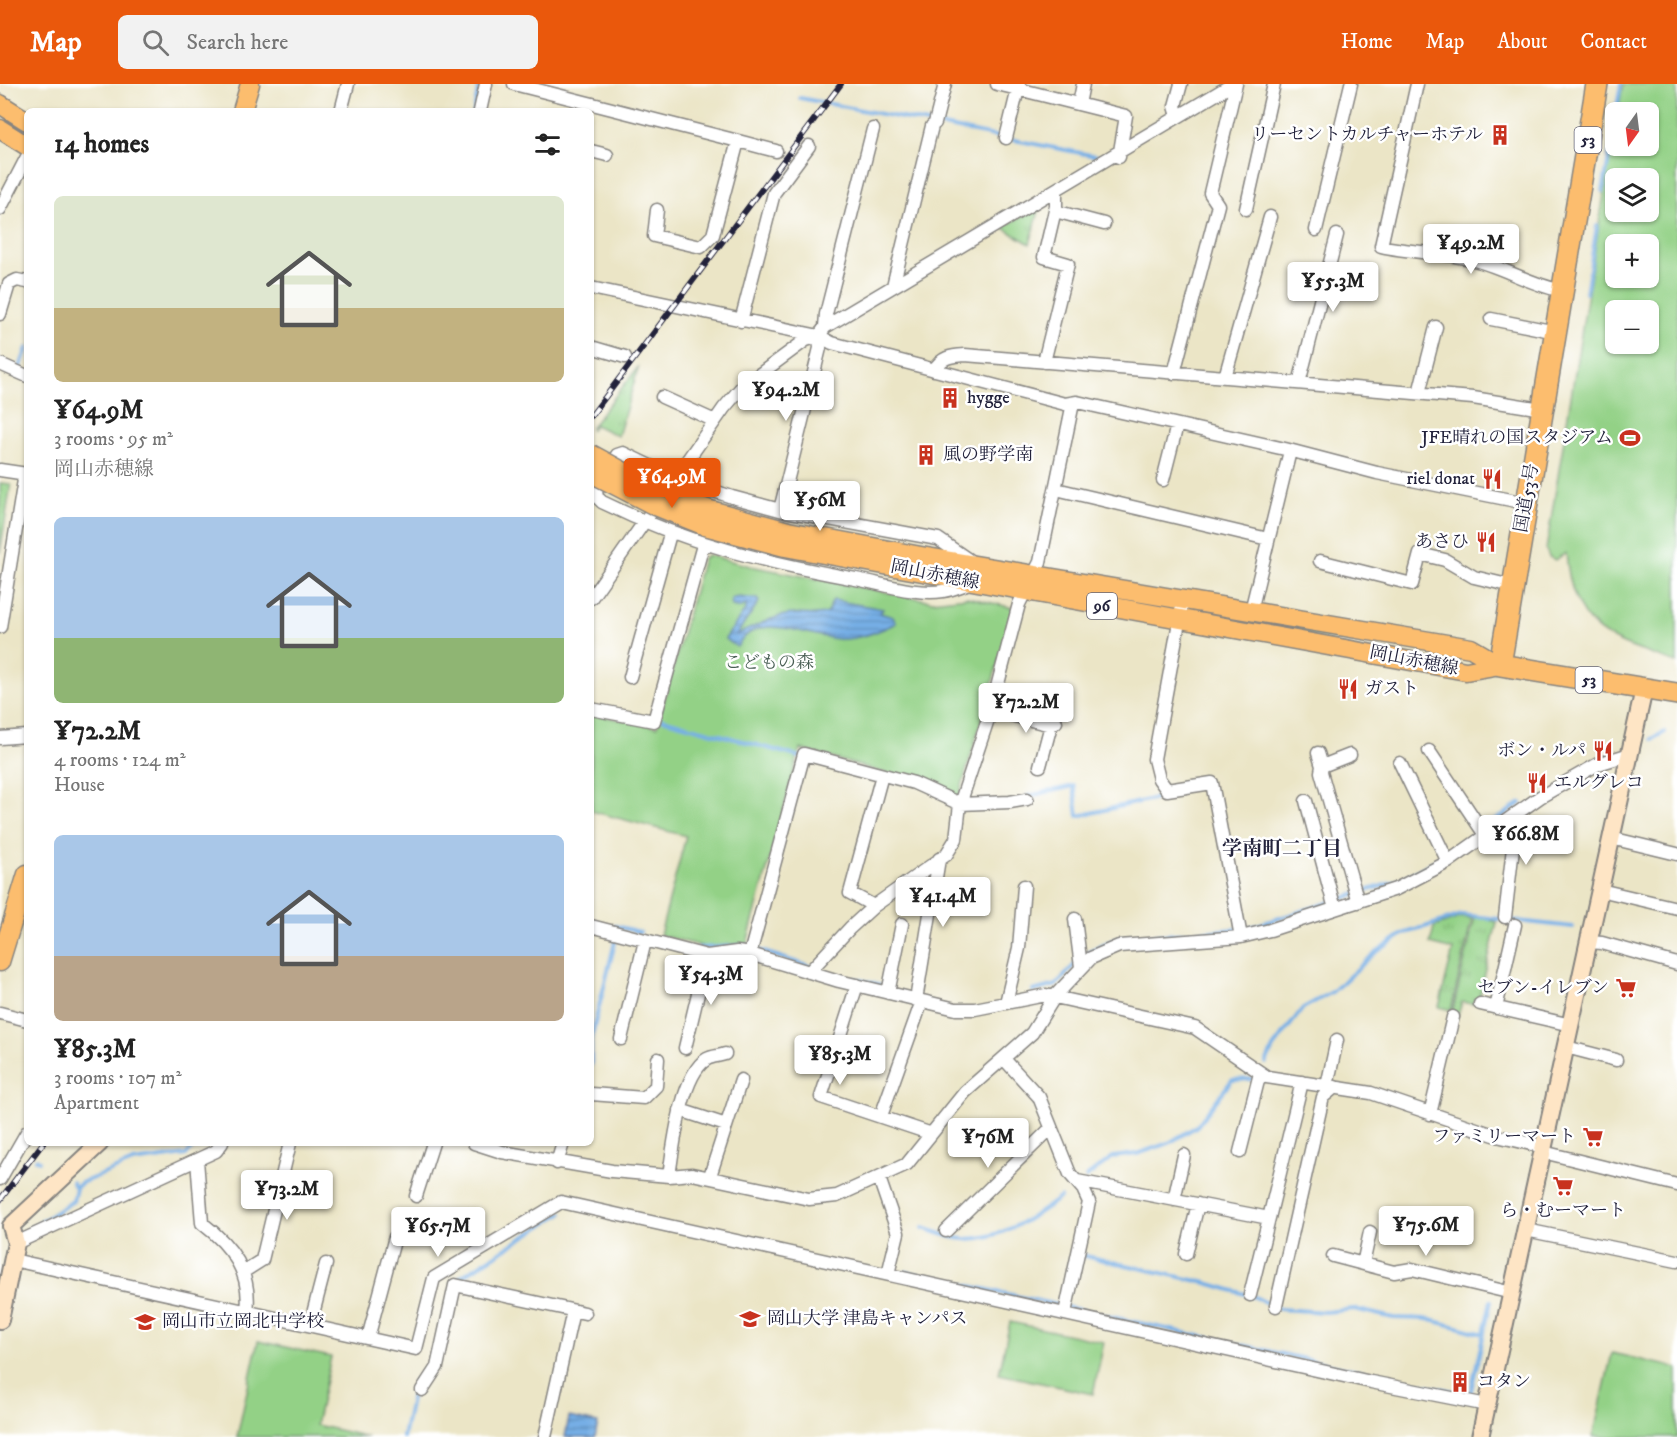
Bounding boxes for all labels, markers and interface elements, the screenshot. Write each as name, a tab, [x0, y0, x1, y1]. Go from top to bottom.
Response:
search box	[118, 15, 538, 69]
text: Map	[30, 25, 82, 60]
icon: search	[139, 26, 172, 59]
text: Search here	[187, 29, 288, 56]
text: Home	[1341, 29, 1393, 55]
text: Map	[1426, 29, 1464, 55]
text: About	[1497, 29, 1548, 55]
text: Contact	[1581, 29, 1647, 55]
north arrow	[1605, 102, 1659, 156]
map controls	[1605, 102, 1659, 354]
building icon: リーセントカルチャーホテル	[1488, 123, 1512, 147]
place label: リーセントカルチャーホテル	[1251, 124, 1483, 146]
road number: 53	[1574, 127, 1602, 153]
text: 14 homes	[54, 128, 149, 161]
icon: filters	[531, 128, 564, 161]
button: layers	[1605, 168, 1659, 222]
pin: ¥49.2M	[1422, 224, 1520, 275]
text: ¥49.2M	[1437, 231, 1505, 256]
button: +	[1605, 234, 1659, 288]
icon: home	[255, 235, 363, 343]
pin: ¥55.3M	[1284, 262, 1382, 313]
text: ¥55.3M	[1301, 269, 1365, 294]
button: −	[1605, 300, 1659, 354]
pin: ¥94.2M	[737, 371, 835, 422]
text: ¥94.2M	[752, 378, 820, 403]
building icon: hygge	[938, 386, 962, 410]
place label: hygge	[967, 387, 1010, 409]
text: ¥64.9M	[54, 394, 143, 427]
sports icon: JFE晴れの国スタジアム	[1618, 426, 1642, 450]
text: 3 rooms · 95 m²	[54, 427, 173, 452]
place label: JFE晴れの国スタジアム	[1419, 427, 1613, 449]
building icon: 風の野学南	[914, 443, 938, 467]
place label: 風の野学南	[943, 444, 1033, 466]
text: 岡山赤穂線	[54, 457, 154, 482]
pin: ¥64.9M	[623, 458, 721, 509]
street label: 国道53号	[1510, 462, 1544, 534]
text: ¥64.9M	[638, 465, 706, 490]
restaurant icon: riel donat	[1480, 467, 1504, 491]
place label: riel donat	[1406, 468, 1475, 490]
pin: ¥56M	[784, 481, 856, 532]
text: ¥56M	[794, 488, 846, 513]
restaurant icon: あさひ	[1474, 530, 1498, 554]
place label: あさひ	[1415, 531, 1469, 553]
icon: home	[255, 556, 363, 664]
street label: 岡山赤穂線	[889, 556, 981, 594]
road number: 96	[1087, 593, 1117, 619]
street label: 岡山赤穂線	[1368, 642, 1460, 680]
park label: こどもの森	[724, 652, 814, 674]
road number: 53	[1576, 667, 1602, 693]
restaurant icon: ガスト	[1336, 677, 1360, 701]
place label: ガスト	[1365, 678, 1419, 700]
pin: ¥72.2M	[977, 683, 1075, 734]
text: ¥72.2M	[993, 690, 1059, 715]
text: ¥72.2M	[54, 715, 141, 748]
restaurant icon: ボン・ルパ	[1591, 739, 1615, 763]
place label: ボン・ルパ	[1497, 740, 1586, 762]
text: 4 rooms · 124 m²	[54, 748, 186, 773]
restaurant icon: エルグレコ	[1525, 771, 1549, 795]
place label: エルグレコ	[1554, 772, 1644, 794]
text: House	[54, 773, 105, 798]
pin: ¥66.8M	[1477, 815, 1575, 866]
text: ¥66.8M	[1492, 822, 1560, 847]
district label: 学南町二丁目	[1222, 837, 1342, 862]
icon: home	[255, 874, 363, 982]
pin: ¥41.4M	[894, 877, 992, 928]
text: ¥41.4M	[909, 884, 977, 909]
pin: ¥54.3M	[662, 955, 760, 1006]
text: ¥54.3M	[679, 962, 743, 987]
supermarket icon: セブン-イレブン	[1614, 976, 1638, 1000]
place label: セブン-イレブン	[1477, 977, 1609, 999]
text: ¥85.3M	[54, 1033, 136, 1066]
pin: ¥85.3M	[791, 1035, 889, 1086]
text: ¥85.3M	[808, 1042, 872, 1067]
text: 3 rooms · 107 m²	[54, 1066, 182, 1091]
text: Apartment	[54, 1091, 139, 1116]
pin: ¥76M	[952, 1118, 1024, 1169]
text: ¥76M	[962, 1125, 1014, 1150]
supermarket icon: ファミリーマート	[1581, 1125, 1605, 1149]
place label: ファミリーマート	[1432, 1126, 1576, 1148]
pin: ¥73.2M	[238, 1170, 336, 1221]
supermarket icon: ら・むーマート	[1551, 1174, 1575, 1198]
text: ¥73.2M	[255, 1177, 319, 1202]
place label: ら・むーマート	[1500, 1200, 1626, 1222]
pin: ¥75.6M	[1377, 1206, 1475, 1257]
pin: ¥65.7M	[389, 1207, 487, 1258]
text: ¥75.6M	[1393, 1213, 1459, 1238]
text: ¥65.7M	[405, 1214, 471, 1239]
school or university icon: 岡山大学 津島キャンパス	[738, 1307, 762, 1331]
place label: 岡山大学 津島キャンパス	[767, 1308, 968, 1330]
school or university icon: 岡山市立岡北中学校	[133, 1310, 157, 1334]
place label: 岡山市立岡北中学校	[162, 1311, 324, 1333]
building icon: コタン	[1448, 1370, 1472, 1394]
place label: コタン	[1477, 1371, 1531, 1393]

